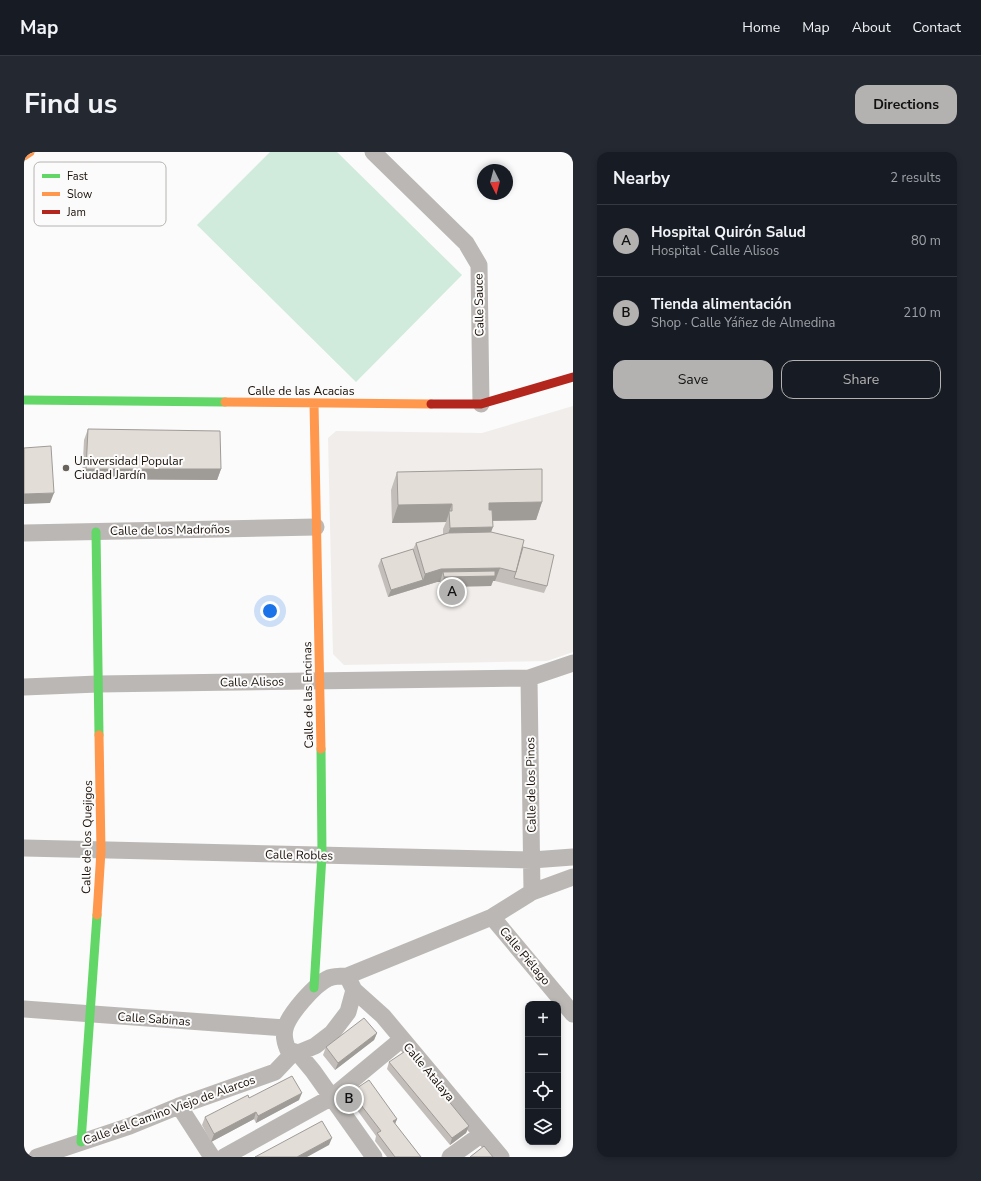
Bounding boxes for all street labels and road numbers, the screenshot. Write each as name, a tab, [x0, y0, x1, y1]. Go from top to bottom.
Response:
street label: Calle Sauce	[470, 273, 488, 337]
street label: Calle de las Acacias	[247, 383, 355, 399]
street label: Calle de los Madroños	[110, 521, 230, 539]
street label: Calle de las Encinas	[299, 641, 317, 749]
street label: Calle Alisos	[220, 673, 284, 691]
street label: Calle de los Pinos	[522, 737, 540, 833]
street label: Calle de los Quejigos	[78, 780, 96, 894]
street label: Calle Robles	[265, 846, 333, 864]
street label: Calle Piélago	[496, 924, 554, 989]
street label: Calle Sabinas	[117, 1008, 191, 1030]
street label: Calle Atalaya	[400, 1039, 458, 1105]
street label: Calle del Camino Viejo de Alarcos	[81, 1071, 257, 1149]

